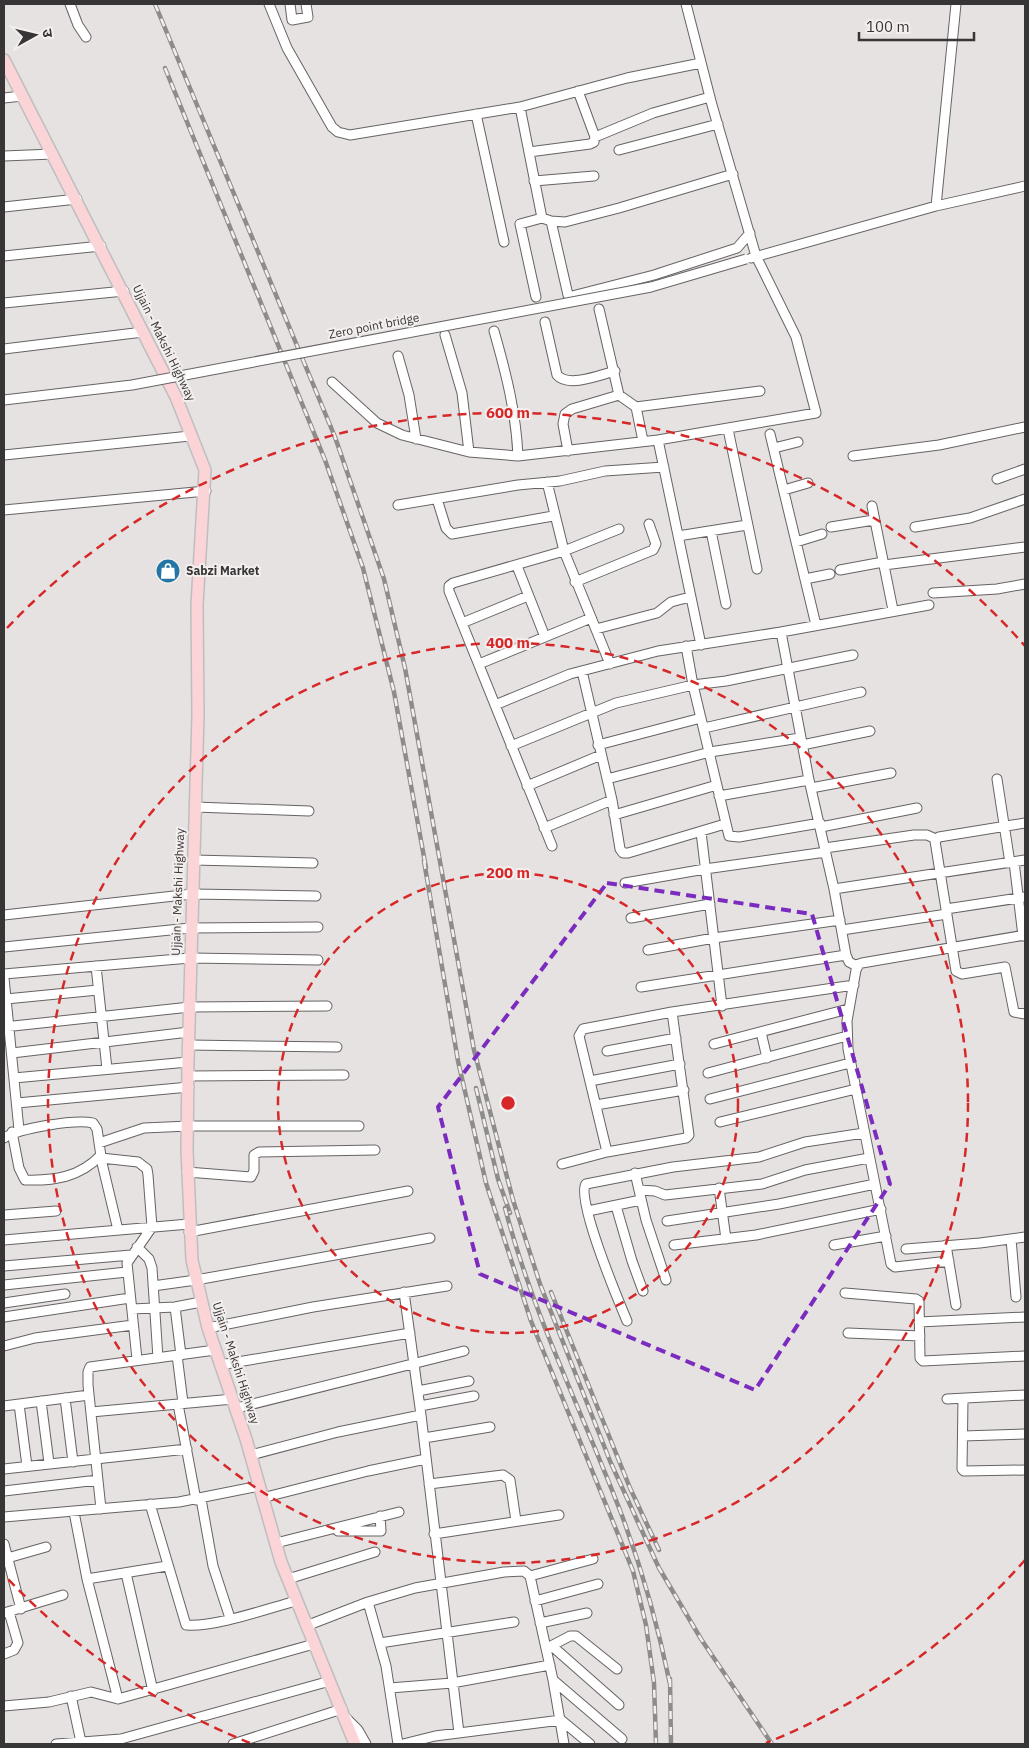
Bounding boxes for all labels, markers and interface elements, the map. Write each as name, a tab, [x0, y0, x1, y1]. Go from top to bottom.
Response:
north arrow	[10, 10, 60, 60]
scale bar	[859, 10, 974, 42]
text: 100 m	[866, 17, 910, 36]
text: उ	[38, 28, 57, 39]
street label: Ujjain - Makshi Highway	[130, 282, 199, 403]
street label: Zero point bridge	[327, 309, 421, 342]
text: 600 m	[486, 403, 530, 422]
shop icon: Sabzi Market	[155, 558, 181, 584]
place label: Sabzi Market	[186, 563, 260, 578]
text: 400 m	[486, 633, 530, 652]
street label: Ujjain - Makshi Highway	[168, 828, 187, 956]
text: 200 m	[486, 863, 530, 882]
centre of rings	[499, 1094, 517, 1112]
street label: Ujjain - Makshi Highway	[210, 1300, 263, 1426]

